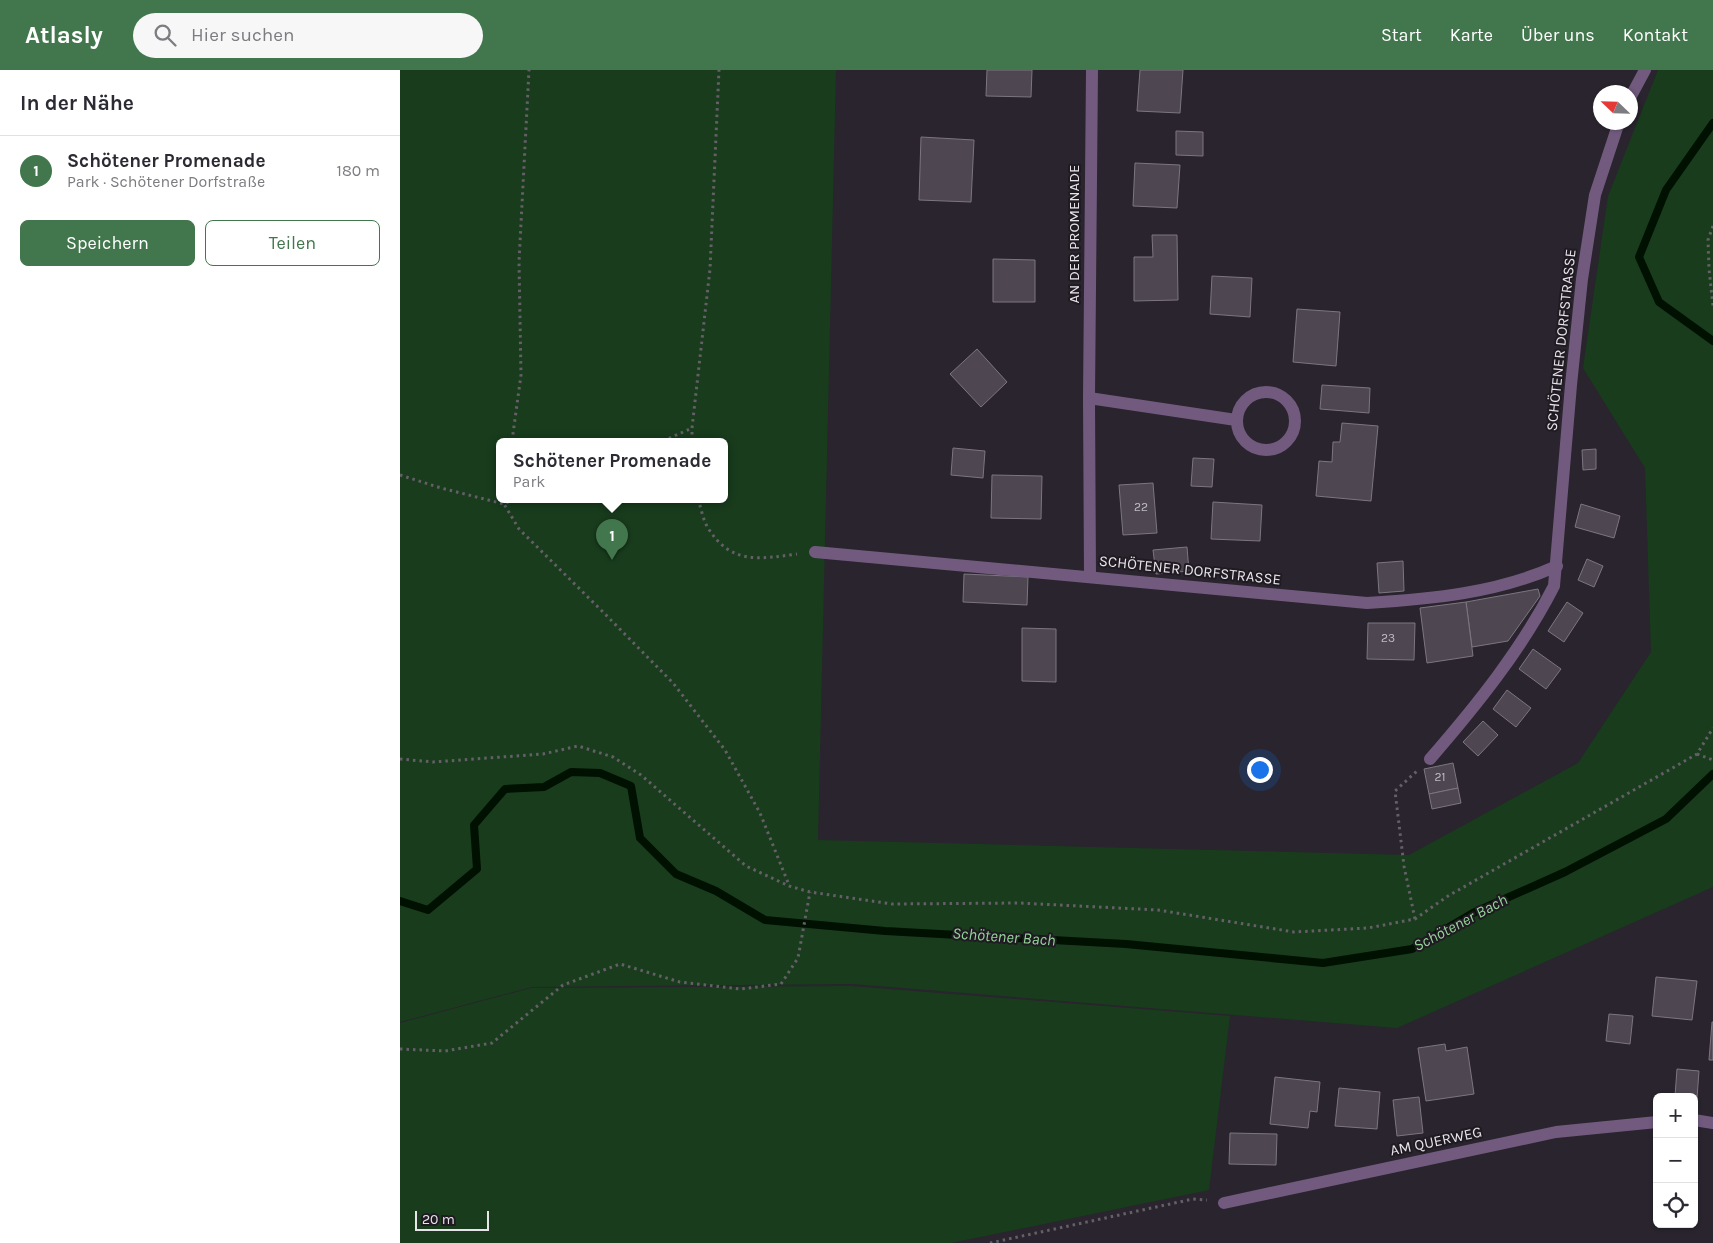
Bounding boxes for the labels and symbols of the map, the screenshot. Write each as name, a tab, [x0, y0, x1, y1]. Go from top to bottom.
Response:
north arrow	[1593, 85, 1638, 130]
street label: AN DER PROMENADE	[1065, 164, 1083, 304]
street label: SCHÖTENER DORFSTRASSE	[1542, 248, 1580, 432]
house number: 22	[1134, 500, 1148, 514]
pin: 1	[596, 519, 628, 560]
street label: SCHÖTENER DORFSTRASSE	[1098, 551, 1282, 589]
house number: 23	[1381, 631, 1395, 645]
your location	[1247, 757, 1273, 783]
house number: 21	[1435, 770, 1445, 784]
water label: Schötener Bach	[1410, 890, 1510, 955]
water label: Schötener Bach	[952, 923, 1056, 950]
street label: AM QUERWEG	[1388, 1122, 1484, 1160]
scale bar	[415, 1208, 489, 1231]

